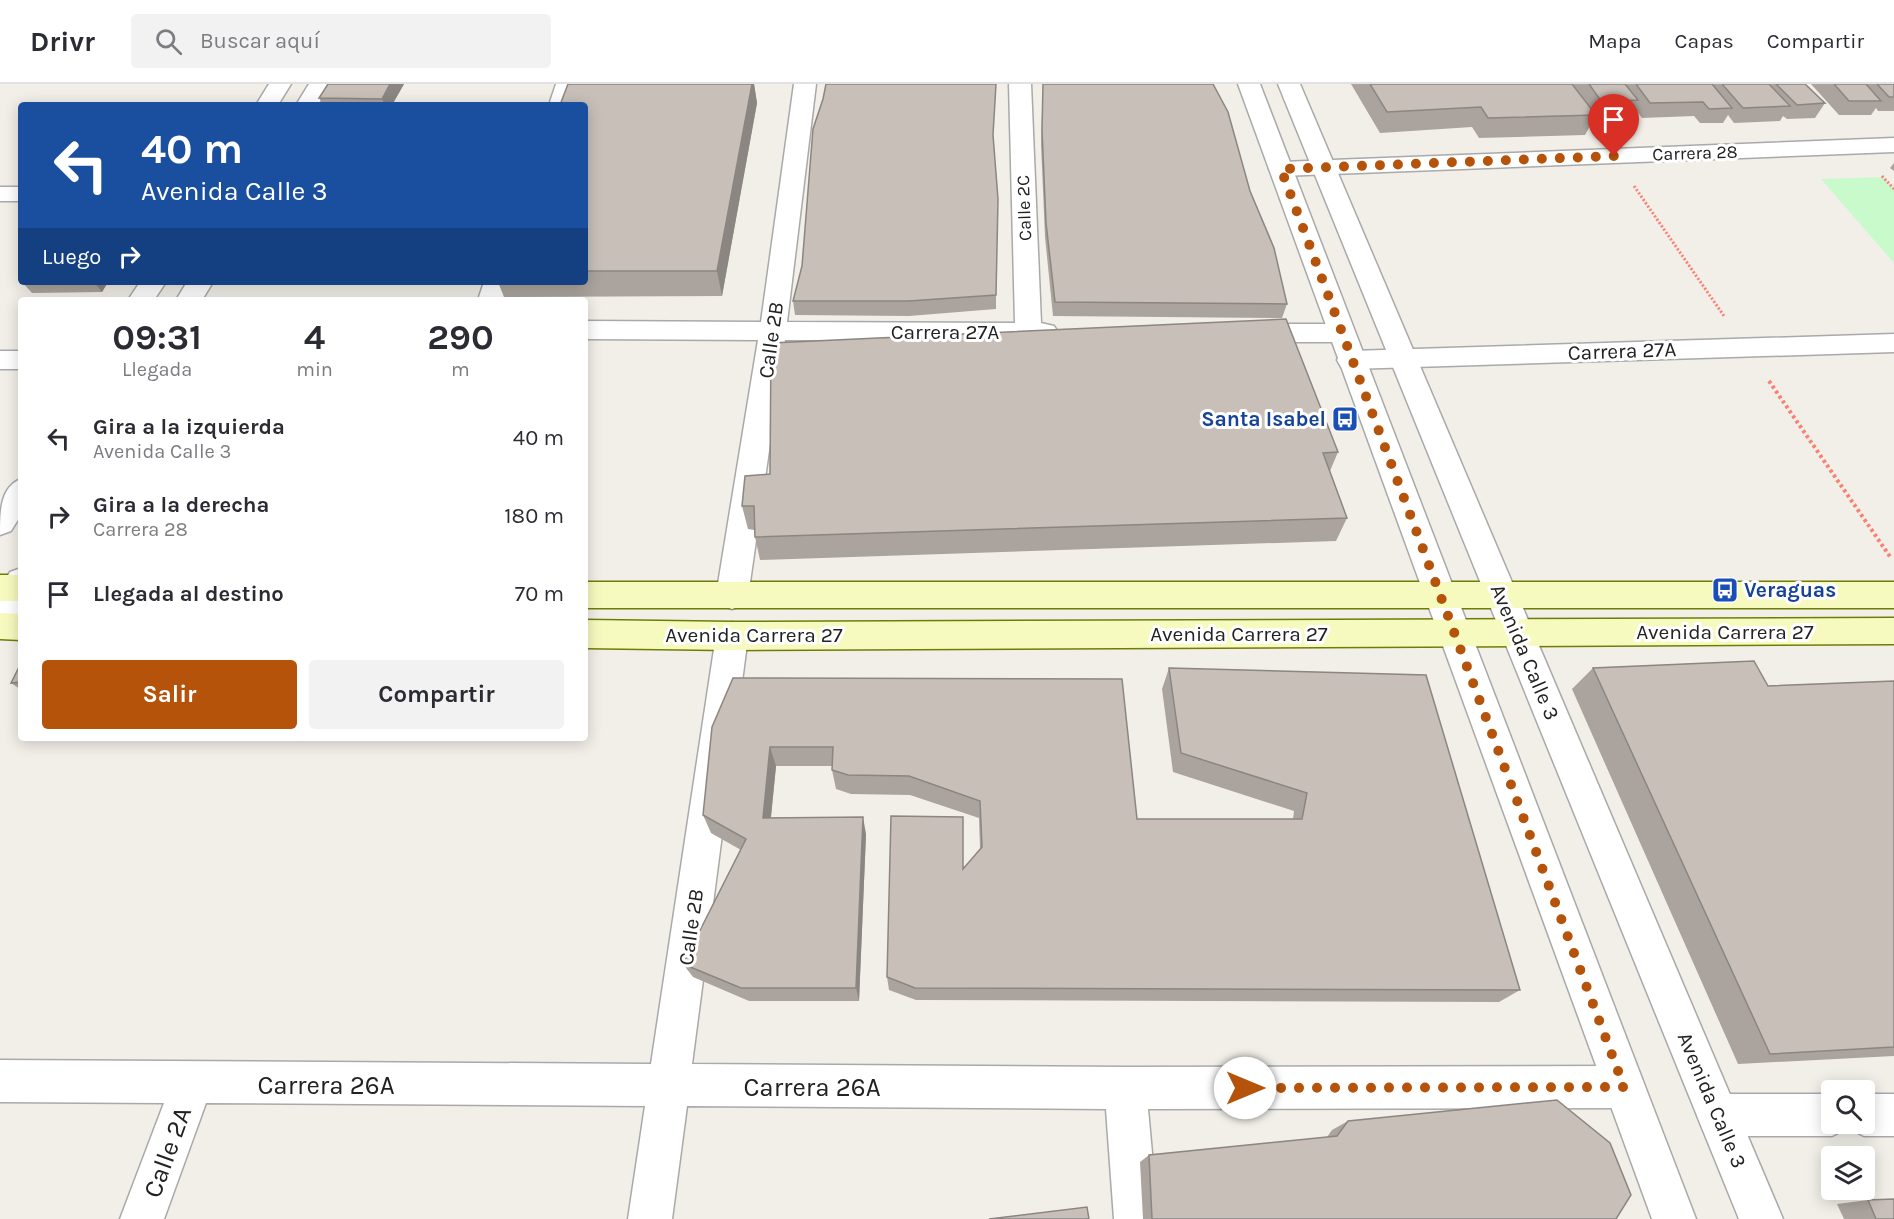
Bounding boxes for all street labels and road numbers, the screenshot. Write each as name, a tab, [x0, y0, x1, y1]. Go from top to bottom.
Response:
street label: Carrera 28	[1652, 141, 1738, 165]
street label: Calle 2C	[1012, 175, 1036, 241]
street label: Calle 2B	[754, 300, 788, 380]
street label: Carrera 27A	[891, 320, 999, 344]
street label: Carrera 27A	[1567, 337, 1677, 365]
street label: Avenida Calle 3	[1486, 580, 1564, 724]
street label: Avenida Carrera 27	[1636, 620, 1814, 644]
street label: Avenida Carrera 27	[1150, 622, 1328, 646]
street label: Avenida Carrera 27	[665, 623, 843, 647]
street label: Calle 2B	[674, 887, 708, 967]
street label: Avenida Calle 3	[1673, 1028, 1751, 1172]
street label: Carrera 26A	[257, 1070, 395, 1101]
street label: Carrera 26A	[743, 1072, 881, 1103]
street label: Calle 2A	[137, 1102, 198, 1202]

